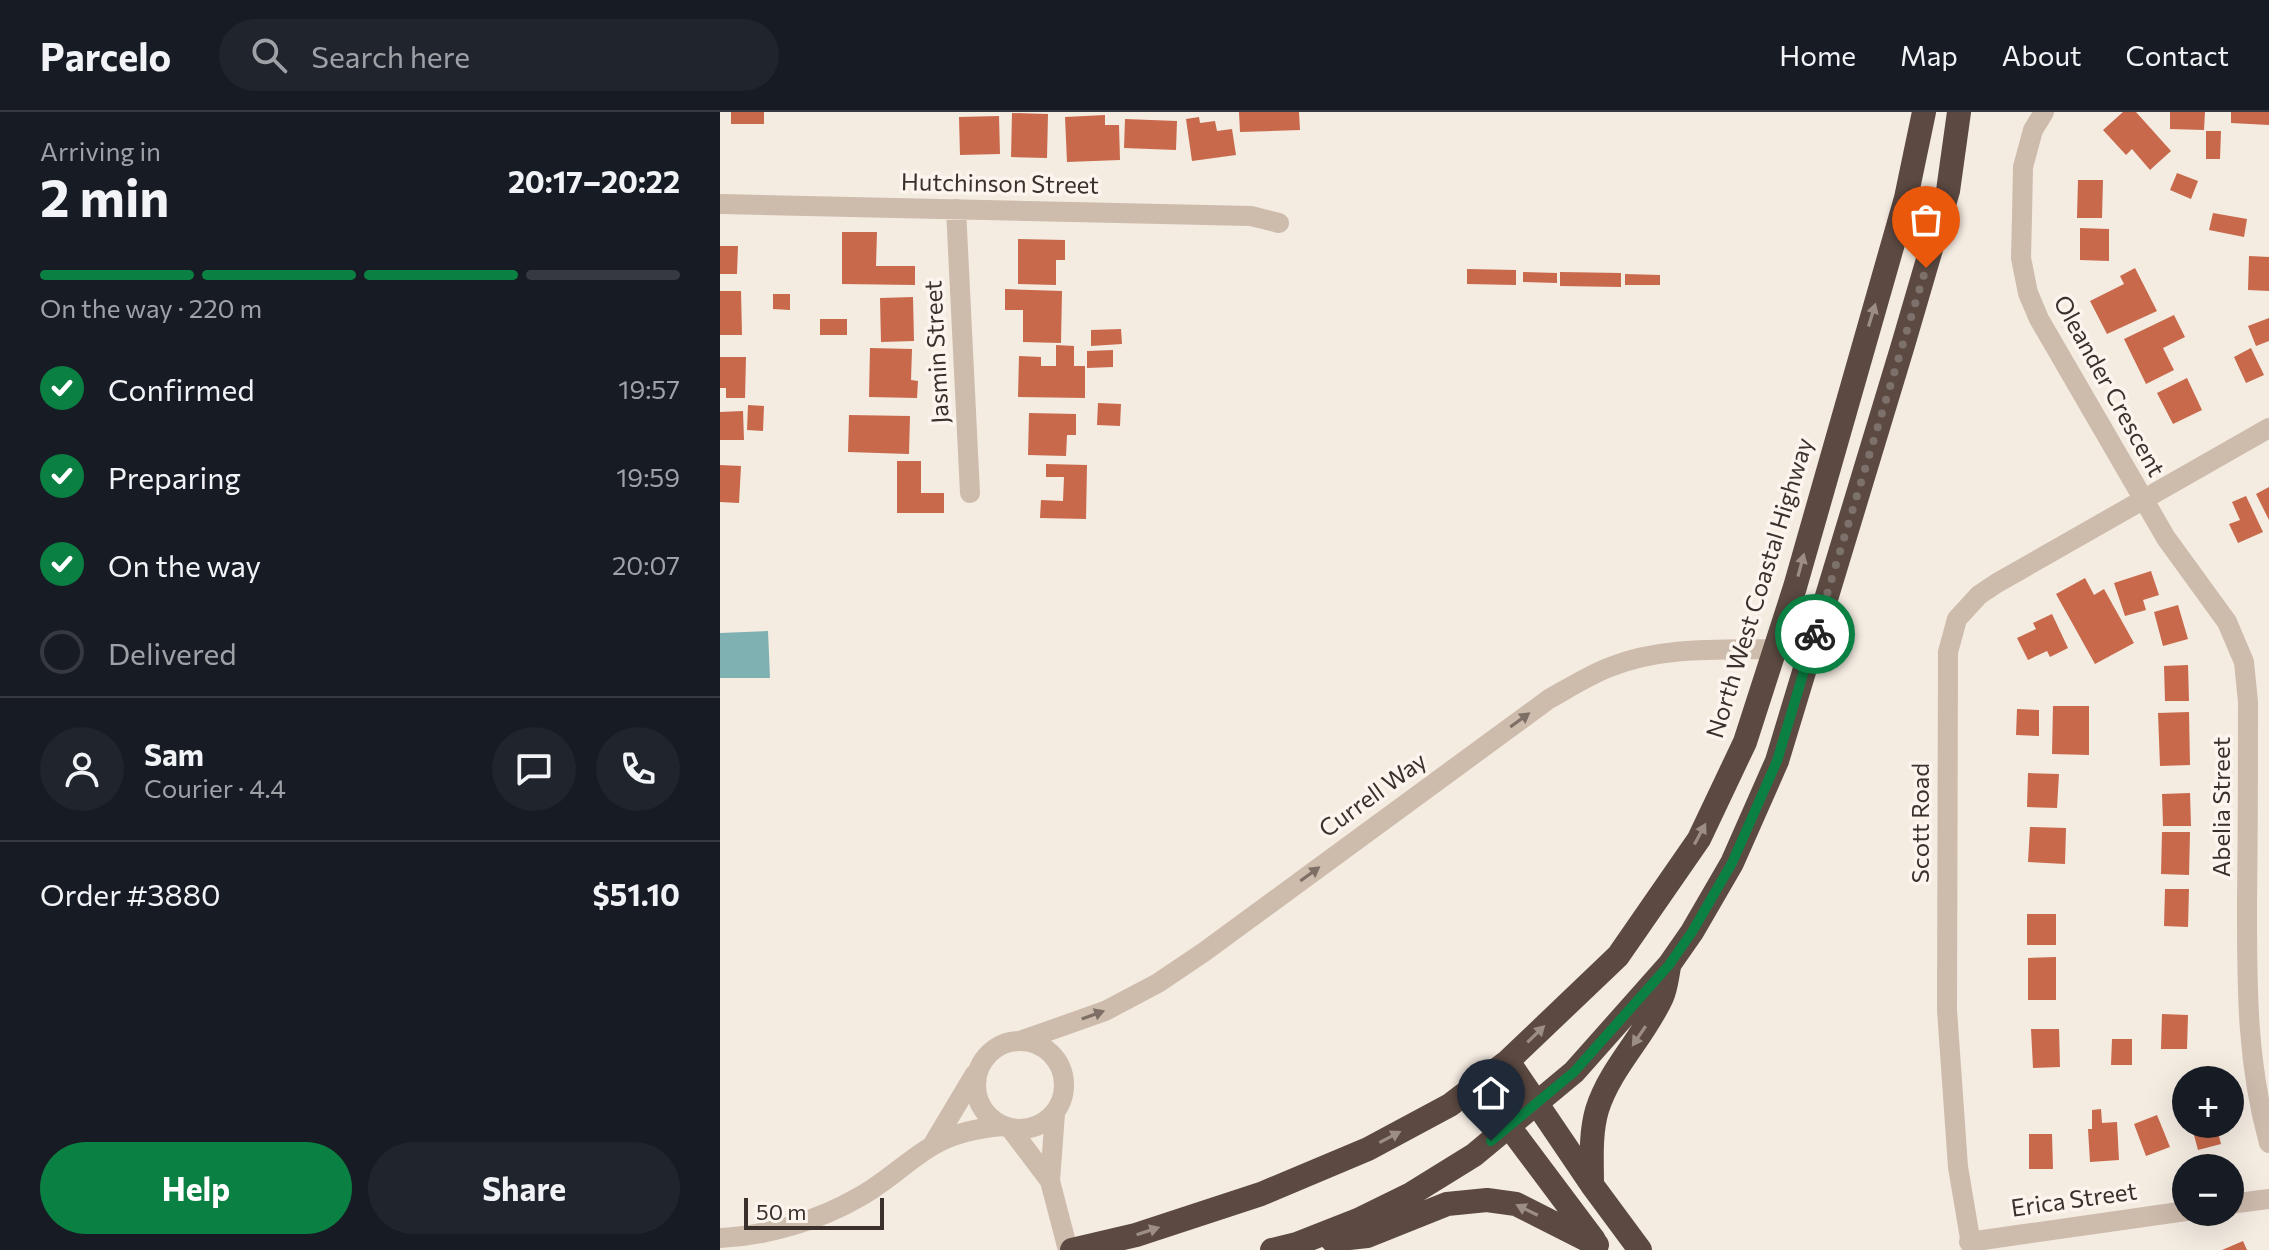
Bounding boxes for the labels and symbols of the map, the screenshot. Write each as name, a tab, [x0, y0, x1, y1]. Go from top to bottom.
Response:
street label: Hutchinson Street	[901, 166, 1099, 199]
pin	[1892, 186, 1960, 268]
street label: Jasmin Street	[917, 279, 954, 425]
street label: Oleander Crescent	[2048, 290, 2172, 481]
one-way arrow	[1866, 303, 1879, 327]
street label: North West Coastal Highway	[1699, 434, 1818, 741]
one-way arrow	[1795, 553, 1808, 577]
courier	[1775, 594, 1855, 674]
one-way arrow	[1509, 712, 1531, 728]
street label: Abelia Street	[2206, 737, 2235, 877]
street label: Currell Way	[1313, 745, 1432, 843]
street label: Scott Road	[1905, 763, 1934, 883]
one-way arrow	[1694, 823, 1707, 846]
one-way arrow	[1300, 867, 1321, 882]
one-way arrow	[1082, 1009, 1106, 1021]
one-way arrow	[1526, 1025, 1545, 1044]
one-way arrow	[1632, 1025, 1647, 1046]
pin	[1457, 1059, 1525, 1141]
one-way arrow	[1379, 1131, 1401, 1145]
street label: Erica Street	[2009, 1175, 2139, 1222]
scale bar	[744, 1194, 884, 1230]
one-way arrow	[1515, 1203, 1538, 1217]
one-way arrow	[1136, 1224, 1160, 1237]

